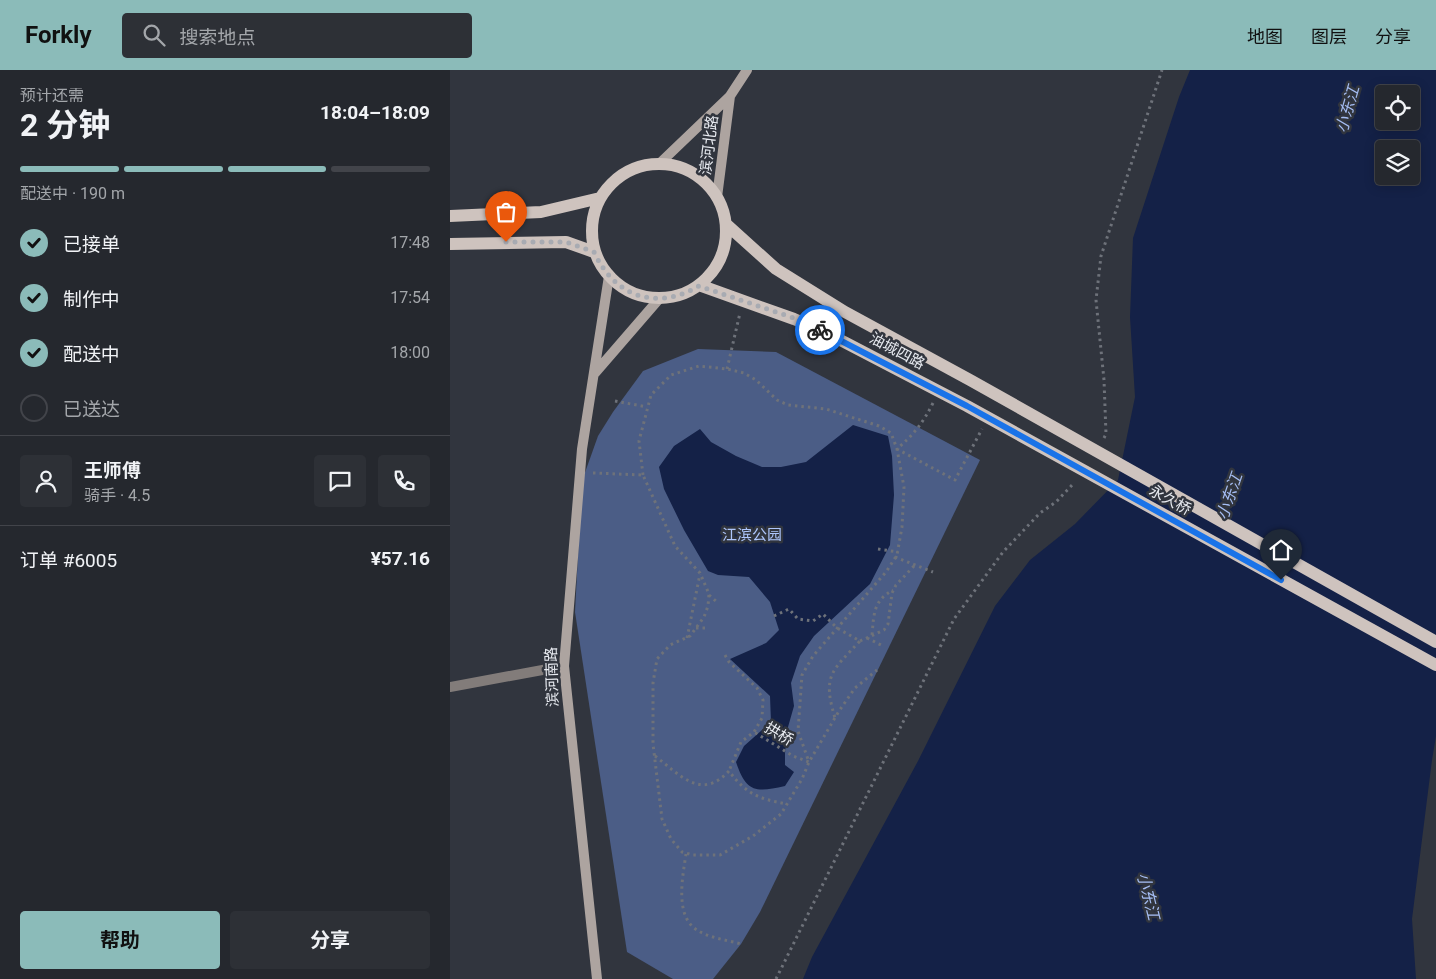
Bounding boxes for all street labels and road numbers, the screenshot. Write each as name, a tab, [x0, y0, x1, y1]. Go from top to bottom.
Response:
street label: 滨河北路	[696, 114, 722, 176]
street label: 油城四路	[866, 329, 928, 373]
street label: 永久桥	[1146, 481, 1194, 519]
street label: 滨河南路	[542, 647, 562, 707]
street label: 拱桥	[762, 719, 796, 749]

